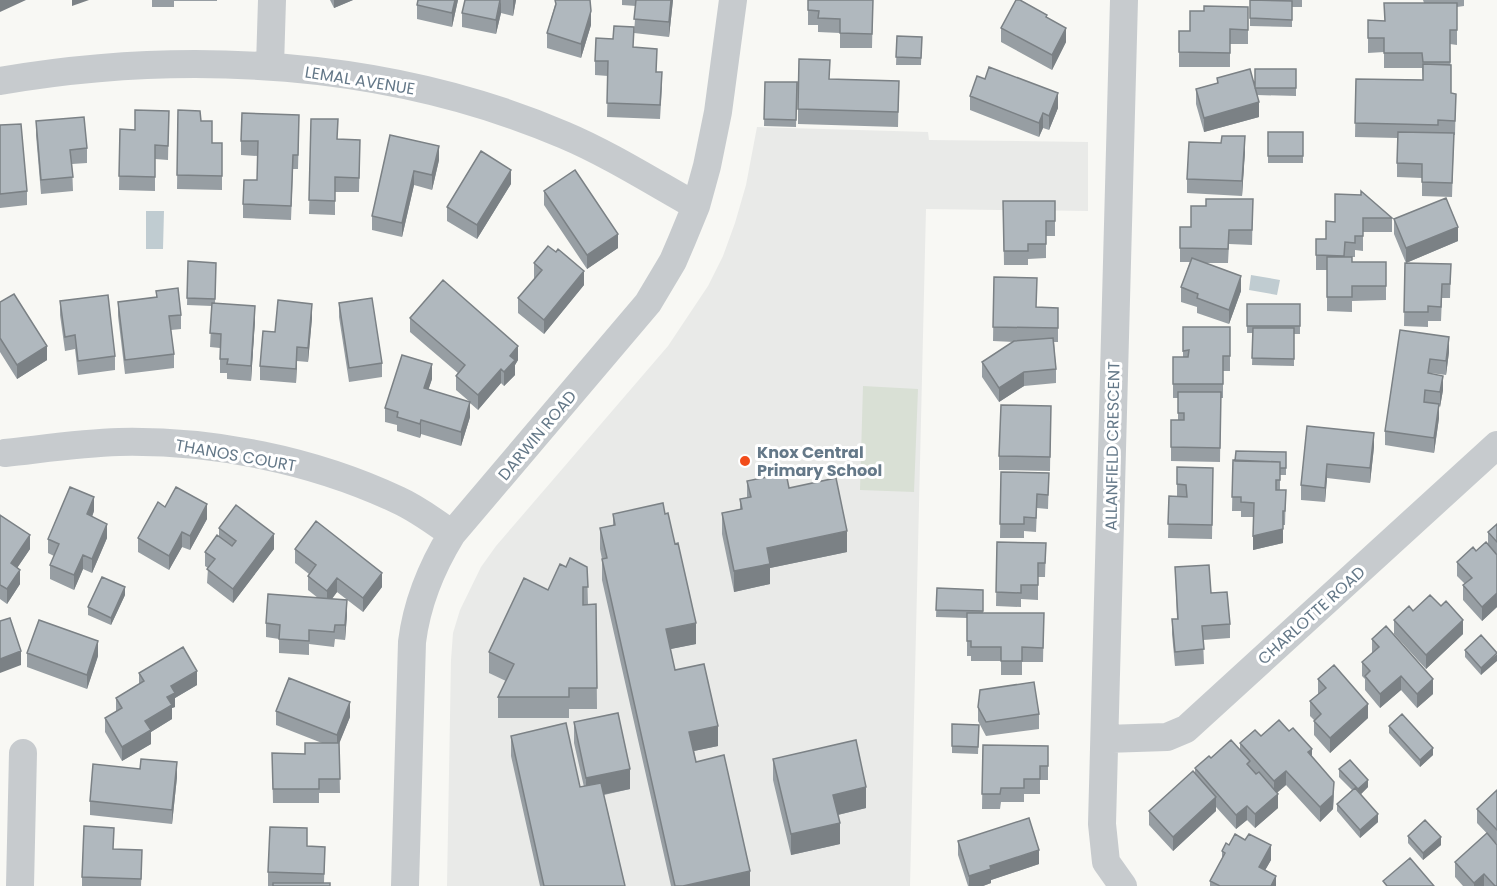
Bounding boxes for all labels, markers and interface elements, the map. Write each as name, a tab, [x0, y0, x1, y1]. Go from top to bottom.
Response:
street label: LEMAL AVENUE	[303, 60, 417, 101]
street label: ALLANFIELD CRESCENT	[1100, 361, 1125, 531]
street label: DARWIN ROAD	[493, 385, 582, 485]
street label: THANOS COURT	[174, 434, 298, 477]
place label: Knox Central Primary School	[757, 441, 882, 482]
marker: Knox Central Primary School	[738, 454, 752, 468]
street label: CHARLOTTE ROAD	[1253, 561, 1370, 670]

